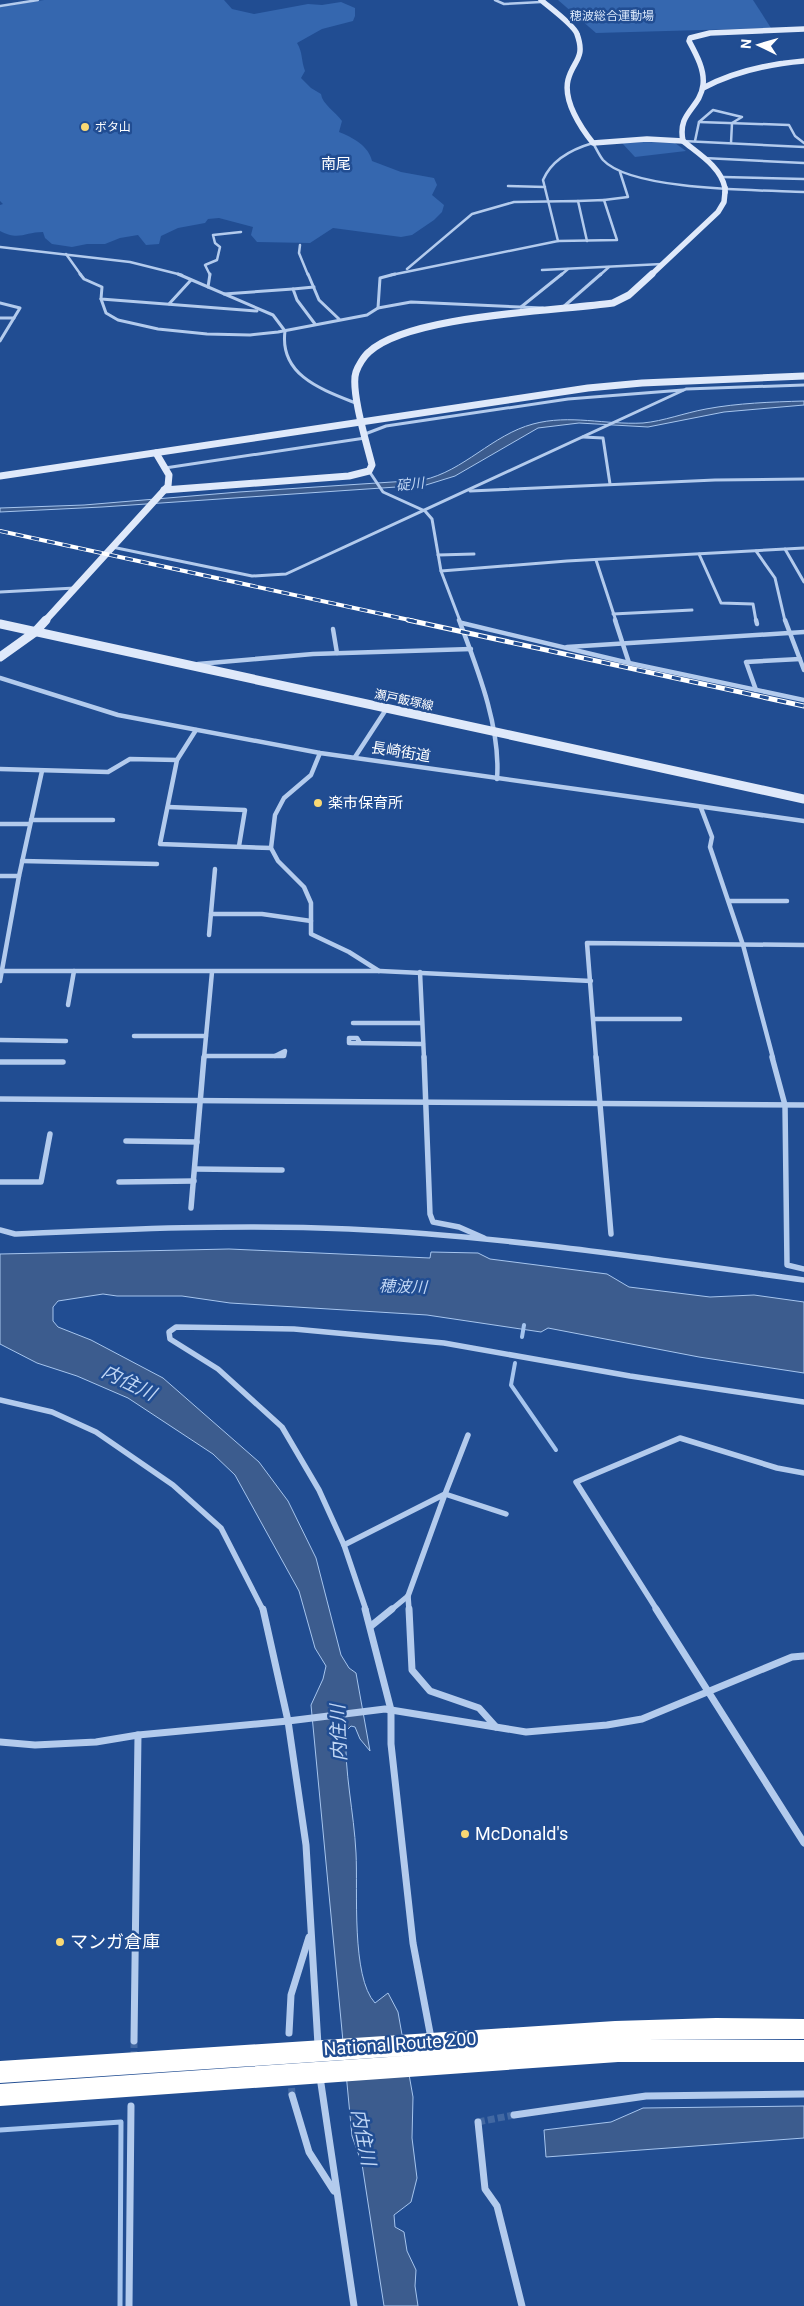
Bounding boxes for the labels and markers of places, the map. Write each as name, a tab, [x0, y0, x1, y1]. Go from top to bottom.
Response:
place label: ボタ山	[95, 120, 131, 134]
marker: ボタ山	[79, 121, 91, 133]
place label: 楽市保育所	[328, 794, 403, 812]
marker: 楽市保育所	[312, 797, 324, 809]
place label: McDonald's	[475, 1823, 568, 1844]
marker: McDonald's	[459, 1828, 471, 1840]
place label: マンガ倉庫	[70, 1931, 160, 1952]
marker: マンガ倉庫	[54, 1936, 66, 1948]

